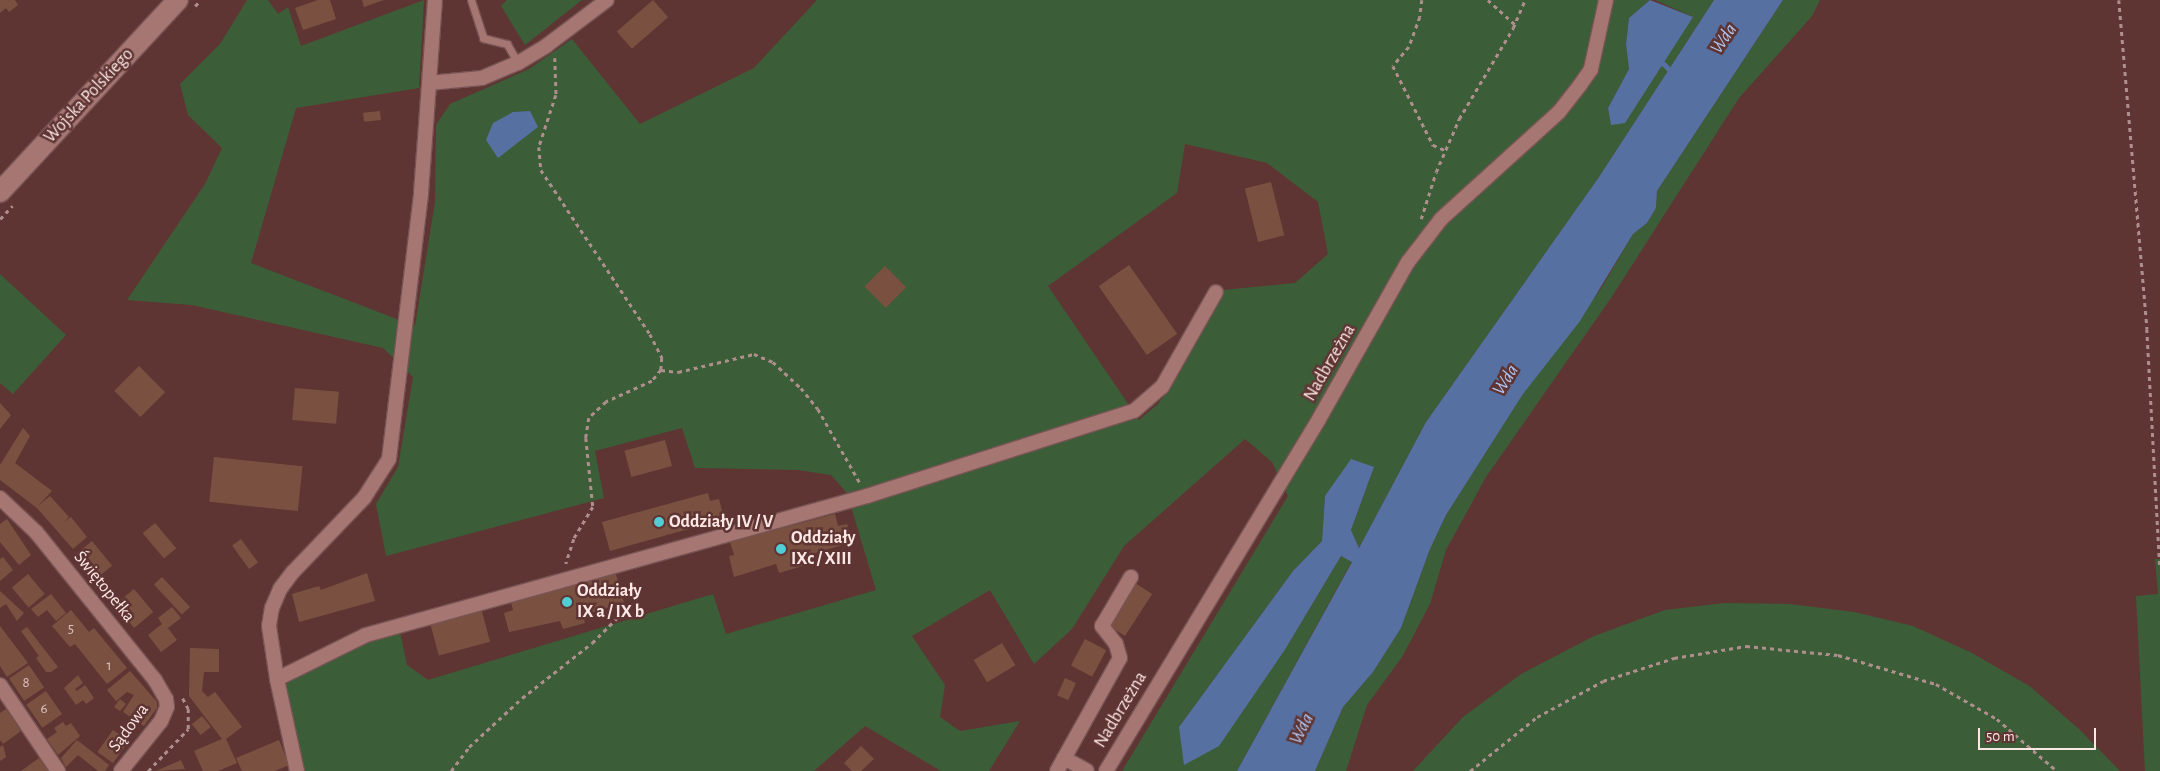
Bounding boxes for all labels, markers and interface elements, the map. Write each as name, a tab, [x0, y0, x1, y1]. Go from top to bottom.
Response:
water label: Wda	[1706, 19, 1742, 59]
street label: Wojska Polskiego	[40, 44, 138, 148]
street label: Nadbrzeżna	[1299, 321, 1361, 405]
water label: Wda	[1488, 360, 1524, 400]
place label: Oddziały IV / V	[669, 511, 773, 533]
marker: Oddziały IV / V	[653, 516, 665, 528]
place label: Oddziały IXc / XIII	[791, 528, 856, 570]
marker: Oddziały IXc / XIII	[775, 543, 787, 555]
street label: Świętopełka	[69, 547, 139, 627]
place label: Oddziały IX a / IX b	[577, 581, 644, 624]
marker: Oddziały IX a / IX b	[561, 596, 573, 608]
house number: 5	[68, 620, 74, 638]
house number: 1	[106, 657, 112, 675]
street label: Nadbrzeżna	[1090, 668, 1152, 752]
house number: 8	[22, 674, 30, 692]
house number: 6	[40, 700, 48, 718]
street label: Sądowa	[104, 700, 154, 756]
water label: Wda	[1285, 710, 1319, 748]
scale bar	[1980, 718, 2098, 750]
text: 50 m	[1986, 729, 2015, 744]

